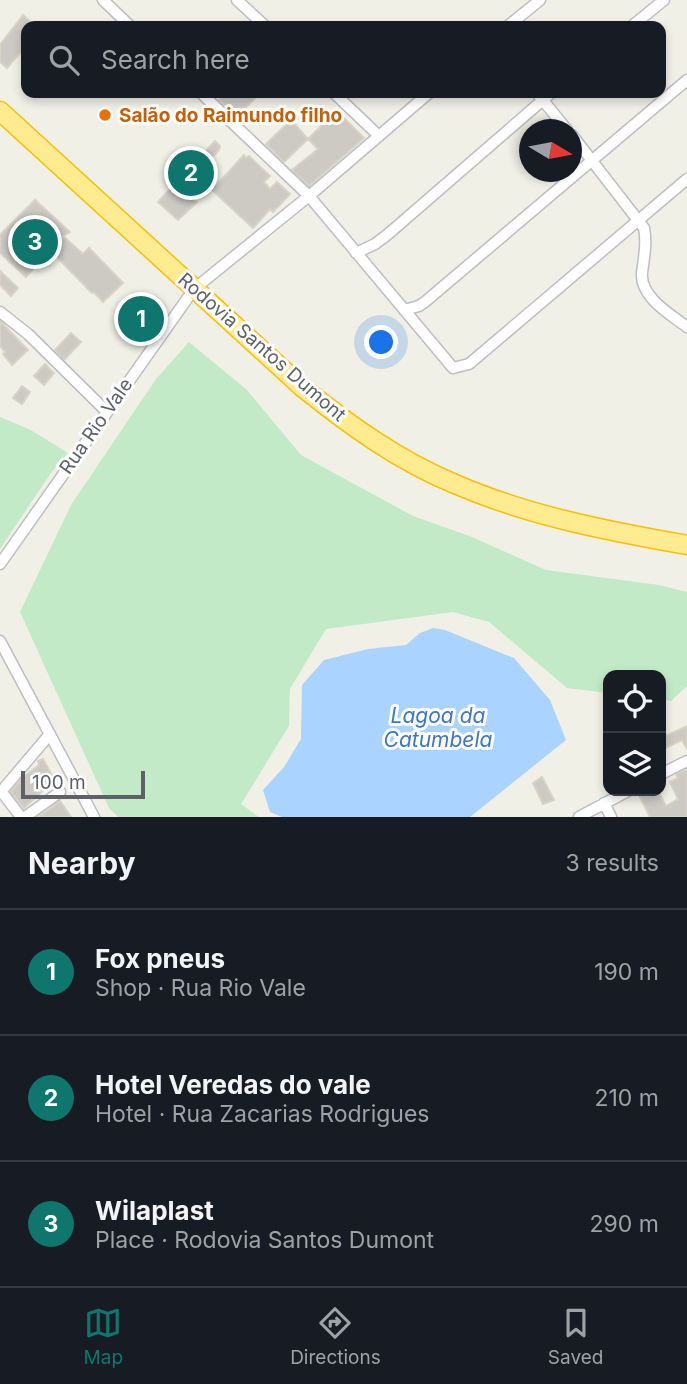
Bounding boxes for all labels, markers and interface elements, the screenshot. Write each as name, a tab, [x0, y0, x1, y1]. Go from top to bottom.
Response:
search box	[21, 21, 666, 98]
icon: search	[45, 41, 83, 79]
text: Search here	[101, 44, 250, 75]
place label: Salão do Raimundo filho	[119, 104, 342, 127]
marker: Salão do Raimundo filho	[97, 107, 113, 123]
north arrow	[519, 119, 582, 182]
pin: 2	[168, 147, 214, 199]
pin: 3	[12, 216, 58, 268]
street label: Rodovia Santos Dumont	[173, 268, 351, 426]
pin: 1	[118, 293, 164, 345]
your location	[364, 325, 398, 359]
street label: Rua Rio Vale	[55, 374, 137, 478]
map controls	[603, 670, 666, 796]
button: locate	[603, 670, 666, 733]
water label: Lagoa da Catumbela	[384, 703, 493, 752]
button: layers	[603, 733, 666, 796]
scale bar	[21, 768, 145, 800]
text: 100 m	[32, 771, 86, 794]
text: Nearby	[28, 845, 136, 881]
text: 3 results	[566, 849, 659, 877]
text: Fox pneus	[95, 943, 225, 974]
text: 1	[46, 958, 56, 986]
text: 190 m	[594, 958, 659, 986]
text: Shop · Rua Rio Vale	[95, 974, 306, 1002]
text: Hotel Veredas do vale	[95, 1069, 371, 1100]
text: 2	[44, 1084, 58, 1112]
text: 210 m	[594, 1084, 659, 1112]
text: Hotel · Rua Zacarias Rodrigues	[95, 1100, 429, 1128]
text: Wilaplast	[95, 1195, 214, 1226]
text: 3	[44, 1210, 58, 1238]
text: 290 m	[590, 1210, 659, 1238]
text: Place · Rodovia Santos Dumont	[95, 1226, 434, 1254]
tab: Map	[84, 1304, 123, 1369]
tab: Directions	[290, 1304, 381, 1369]
tab: Saved	[548, 1304, 603, 1369]

